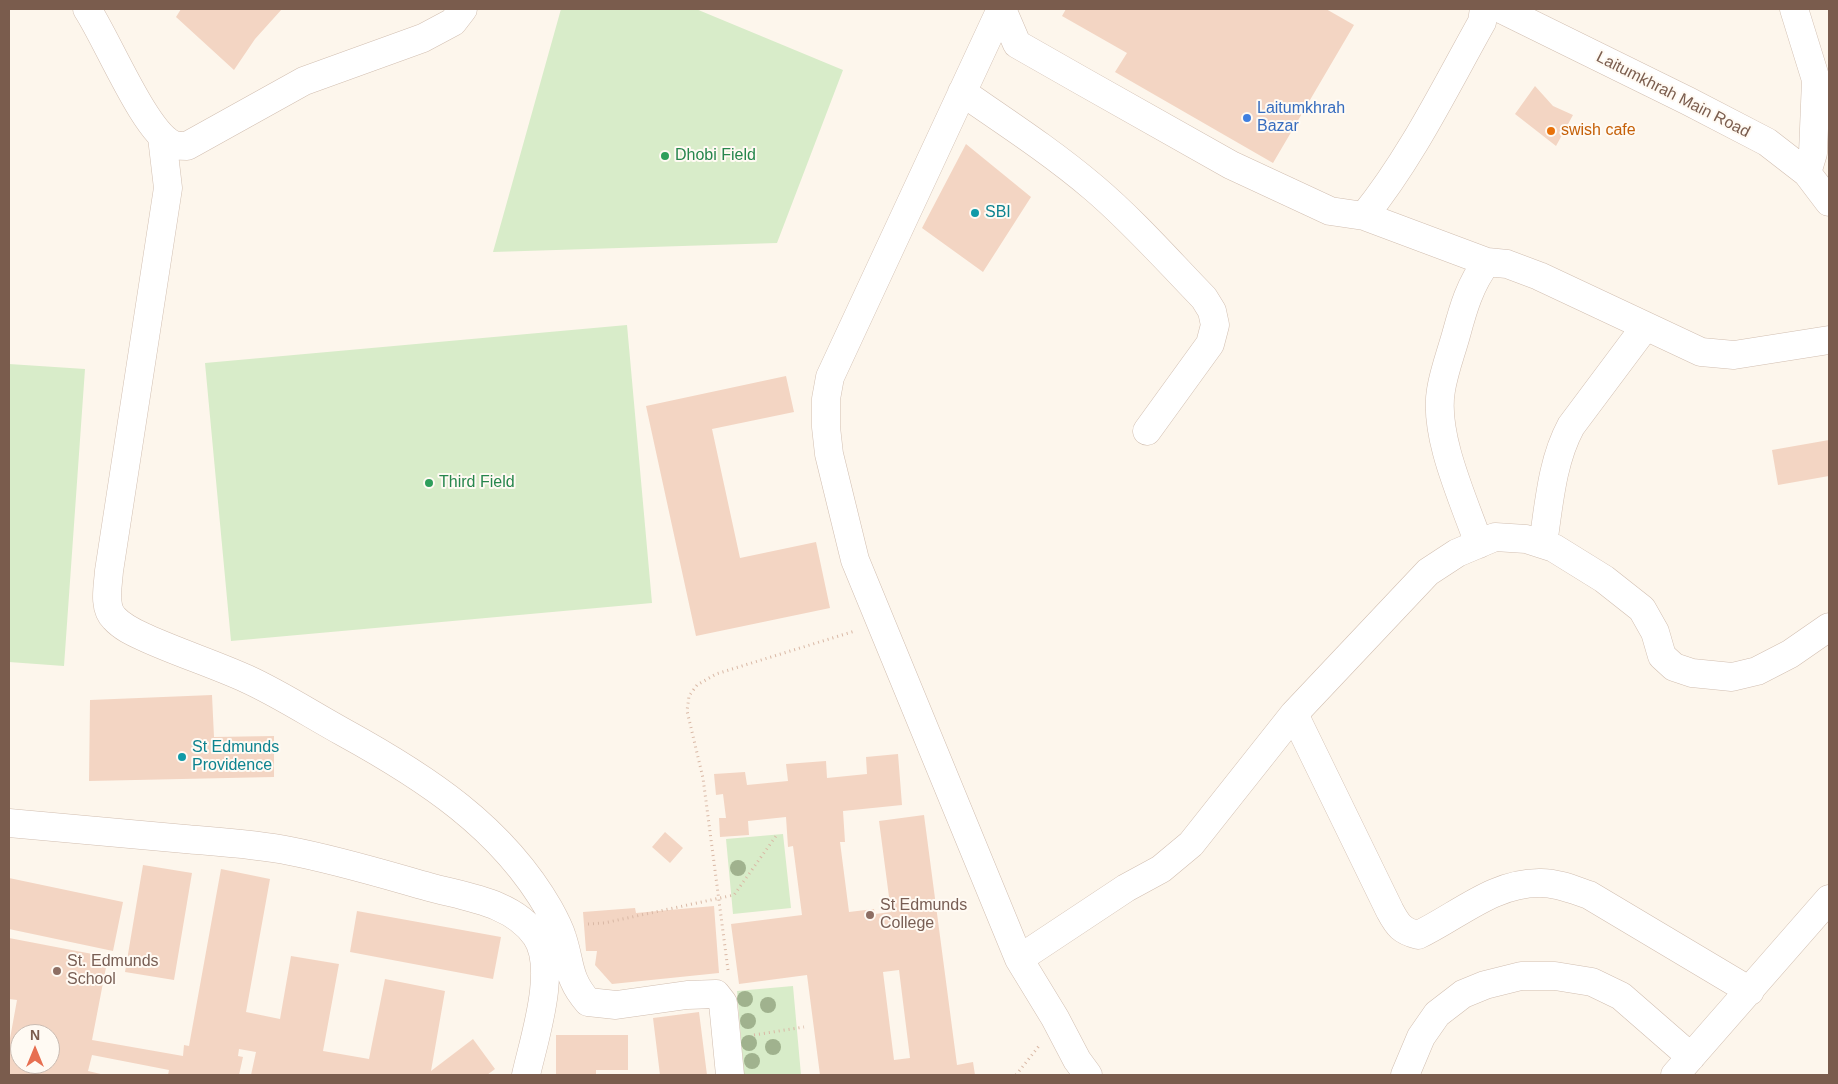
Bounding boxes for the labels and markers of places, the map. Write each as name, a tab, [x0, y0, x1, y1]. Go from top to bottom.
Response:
place label: Laitumkhrah Bazar	[1257, 99, 1345, 137]
marker: Laitumkhrah Bazar	[1241, 112, 1253, 124]
place label: swish cafe	[1561, 121, 1636, 141]
marker: swish cafe	[1545, 125, 1557, 137]
place label: Dhobi Field	[675, 146, 756, 166]
marker: Dhobi Field	[659, 150, 671, 162]
place label: SBI	[985, 203, 1011, 223]
marker: SBI	[969, 207, 981, 219]
place label: Third Field	[439, 473, 515, 493]
marker: Third Field	[423, 477, 435, 489]
place label: St Edmunds Providence	[192, 738, 279, 776]
marker: St Edmunds Providence	[176, 751, 188, 763]
place label: St Edmunds College	[880, 896, 967, 934]
marker: St Edmunds College	[864, 909, 876, 921]
place label: St. Edmunds School	[67, 952, 159, 990]
marker: St. Edmunds School	[51, 965, 63, 977]

